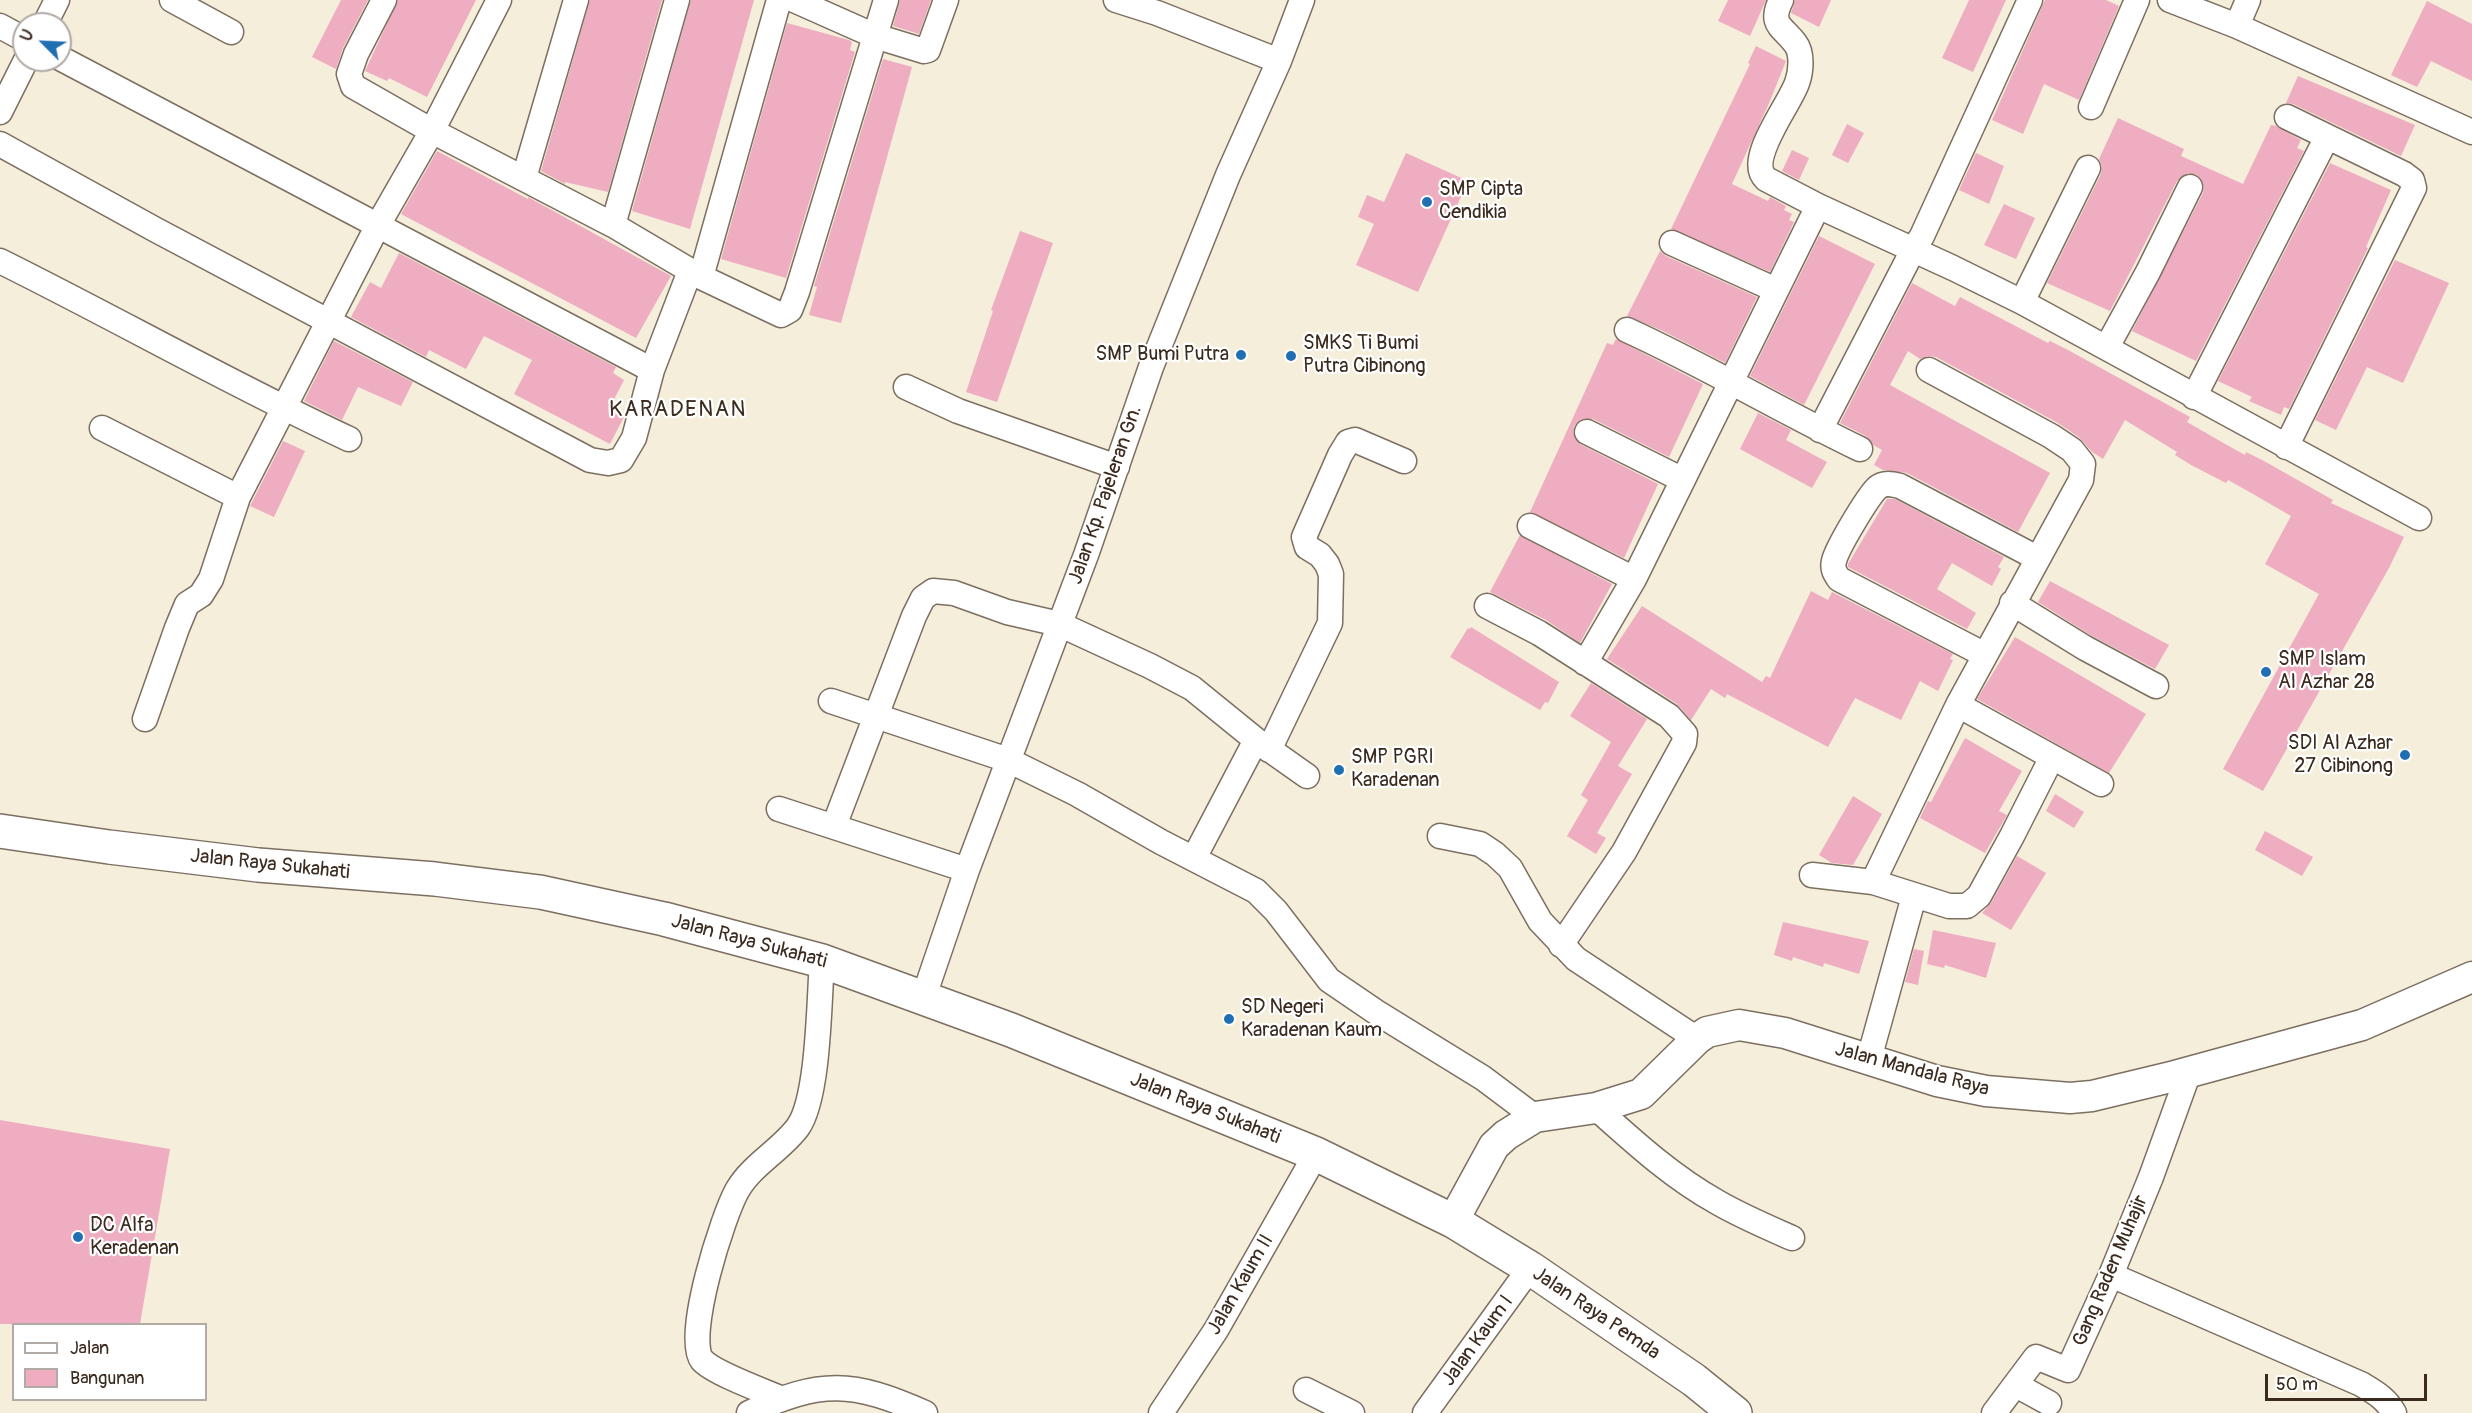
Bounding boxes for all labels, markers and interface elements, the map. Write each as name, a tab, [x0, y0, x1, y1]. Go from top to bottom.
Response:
north arrow	[12, 12, 72, 72]
text: U	[16, 27, 39, 44]
place label: SMP Cipta Cendikia	[1439, 178, 1523, 225]
marker: SMP Cipta Cendikia	[1420, 195, 1434, 209]
place label: SMKS Ti Bumi Putra Cibinong	[1303, 332, 1426, 379]
place label: SMP Bumi Putra	[1096, 343, 1229, 367]
marker: SMP Bumi Putra	[1234, 348, 1248, 362]
marker: SMKS Ti Bumi Putra Cibinong	[1284, 349, 1298, 363]
district label: KARADENAN	[609, 397, 747, 423]
street label: Jalan Kp. Pajeleran Gn.	[1064, 403, 1148, 587]
place label: SMP Islam Al Azhar 28	[2278, 648, 2375, 695]
marker: SMP Islam Al Azhar 28	[2259, 665, 2273, 679]
place label: SDI Al Azhar 27 Cibinong	[2288, 732, 2393, 779]
place label: SMP PGRI Karadenan	[1351, 746, 1440, 793]
marker: SDI Al Azhar 27 Cibinong	[2398, 748, 2412, 762]
marker: SMP PGRI Karadenan	[1332, 763, 1346, 777]
street label: Jalan Raya Sukahati	[189, 845, 351, 885]
street label: Jalan Raya Sukahati	[669, 910, 829, 974]
place label: SD Negeri Karadenan Kaum	[1241, 996, 1382, 1043]
marker: SD Negeri Karadenan Kaum	[1222, 1012, 1236, 1026]
street label: Jalan Mandala Raya	[1832, 1038, 1992, 1102]
street label: Jalan Raya Sukahati	[1126, 1068, 1284, 1150]
street label: Gang Raden Muhajir	[2068, 1192, 2154, 1350]
place label: DC Alfa Keradenan	[90, 1214, 179, 1261]
marker: DC Alfa Keradenan	[71, 1230, 85, 1244]
street label: Jalan Kaum II	[1203, 1231, 1279, 1339]
street label: Jalan Raya Pemda	[1528, 1262, 1664, 1366]
street label: Jalan Kaum I	[1437, 1291, 1519, 1391]
legend	[12, 1323, 207, 1401]
text: Jalan	[70, 1337, 109, 1360]
scale bar	[2268, 1362, 2430, 1400]
text: Bangunan	[70, 1367, 145, 1390]
text: 50 m	[2276, 1373, 2318, 1396]

